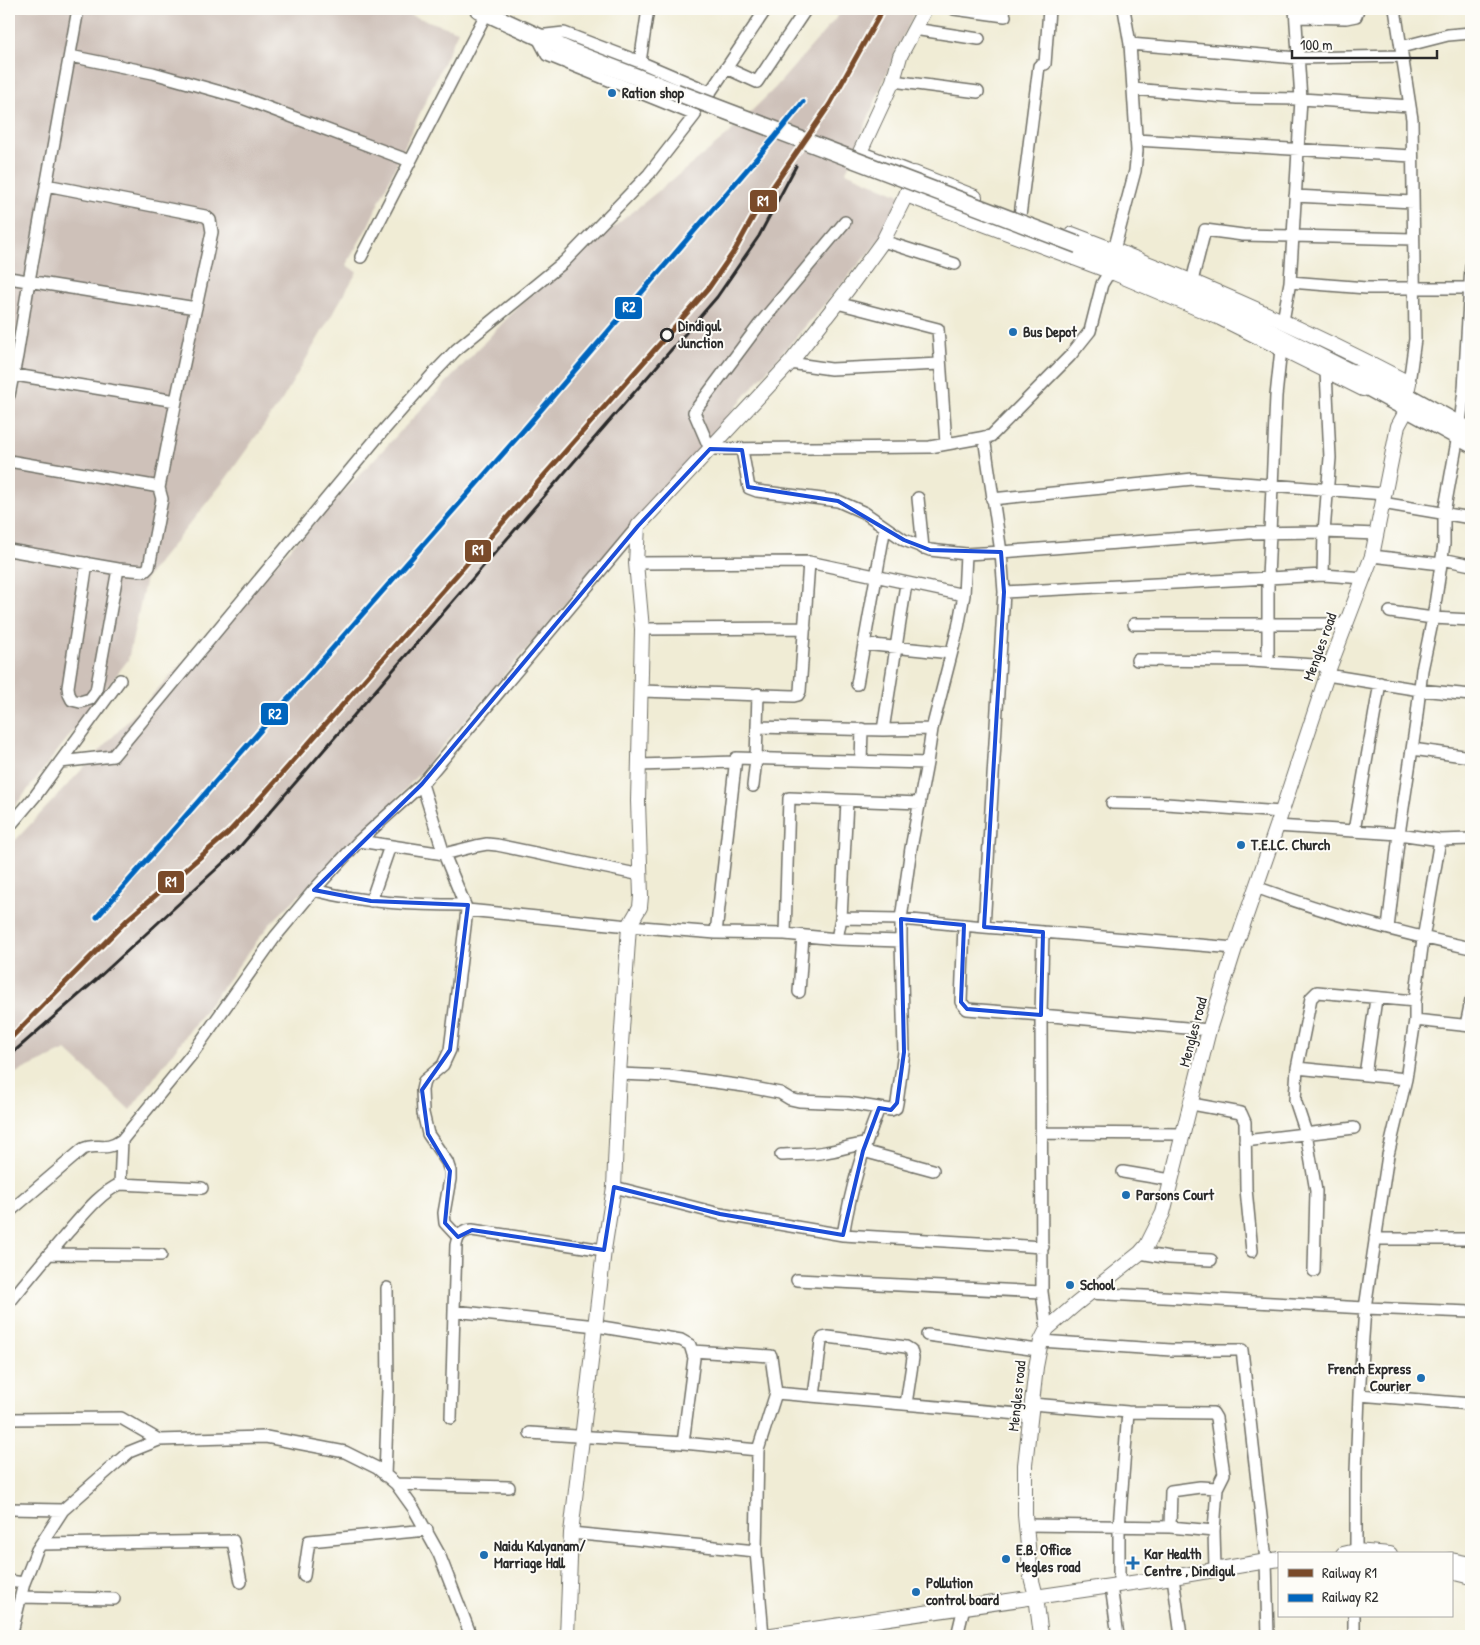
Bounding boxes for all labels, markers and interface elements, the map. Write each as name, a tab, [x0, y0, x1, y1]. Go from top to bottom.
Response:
scale bar	[1292, 28, 1438, 60]
text: 100 m	[1300, 34, 1333, 55]
place label: Ration shop	[622, 82, 685, 104]
marker: Ration shop	[606, 87, 618, 99]
line badge: R1	[749, 189, 778, 213]
text: R1	[757, 191, 769, 210]
line badge: R2	[614, 296, 643, 320]
text: R2	[623, 297, 636, 316]
place label: Dindigul Junction	[678, 315, 724, 353]
place label: Bus Depot	[1023, 321, 1077, 343]
marker: Bus Depot	[1007, 326, 1019, 338]
marker: Dindigul Junction	[660, 328, 674, 342]
line badge: R1	[464, 539, 492, 563]
text: R1	[472, 540, 484, 559]
street label: Mengles road	[1298, 610, 1342, 684]
line badge: R2	[260, 702, 289, 726]
text: R2	[269, 704, 282, 723]
place label: T.E.LC. Church	[1250, 834, 1331, 855]
marker: T.E.LC. Church	[1235, 839, 1247, 851]
line badge: R1	[157, 870, 185, 894]
text: R1	[165, 872, 177, 891]
street label: Mengles road	[1173, 995, 1212, 1069]
place label: Parsons Court	[1136, 1184, 1215, 1205]
marker: Parsons Court	[1120, 1189, 1132, 1201]
place label: School	[1080, 1274, 1116, 1295]
marker: School	[1064, 1279, 1076, 1291]
place label: French Express Courier	[1327, 1358, 1411, 1396]
street label: Mengles road	[1002, 1359, 1031, 1432]
marker: French Express Courier	[1415, 1372, 1427, 1384]
place label: Naidu Kalyanam/ Marriage Hall	[494, 1535, 586, 1574]
place label: E.B. Office Megles road	[1016, 1539, 1080, 1578]
place label: Kar Health Centre , Dindigul	[1144, 1543, 1236, 1582]
marker: Naidu Kalyanam/ Marriage Hall	[478, 1549, 490, 1561]
legend	[1278, 1552, 1452, 1618]
marker: E.B. Office Megles road	[1000, 1553, 1012, 1565]
marker: Kar Health Centre , Dindigul	[1126, 1556, 1140, 1570]
text: Railway R1	[1322, 1562, 1377, 1583]
place label: Pollution control board	[926, 1572, 999, 1610]
marker: Pollution control board	[910, 1586, 922, 1598]
text: Railway R2	[1322, 1586, 1379, 1607]

